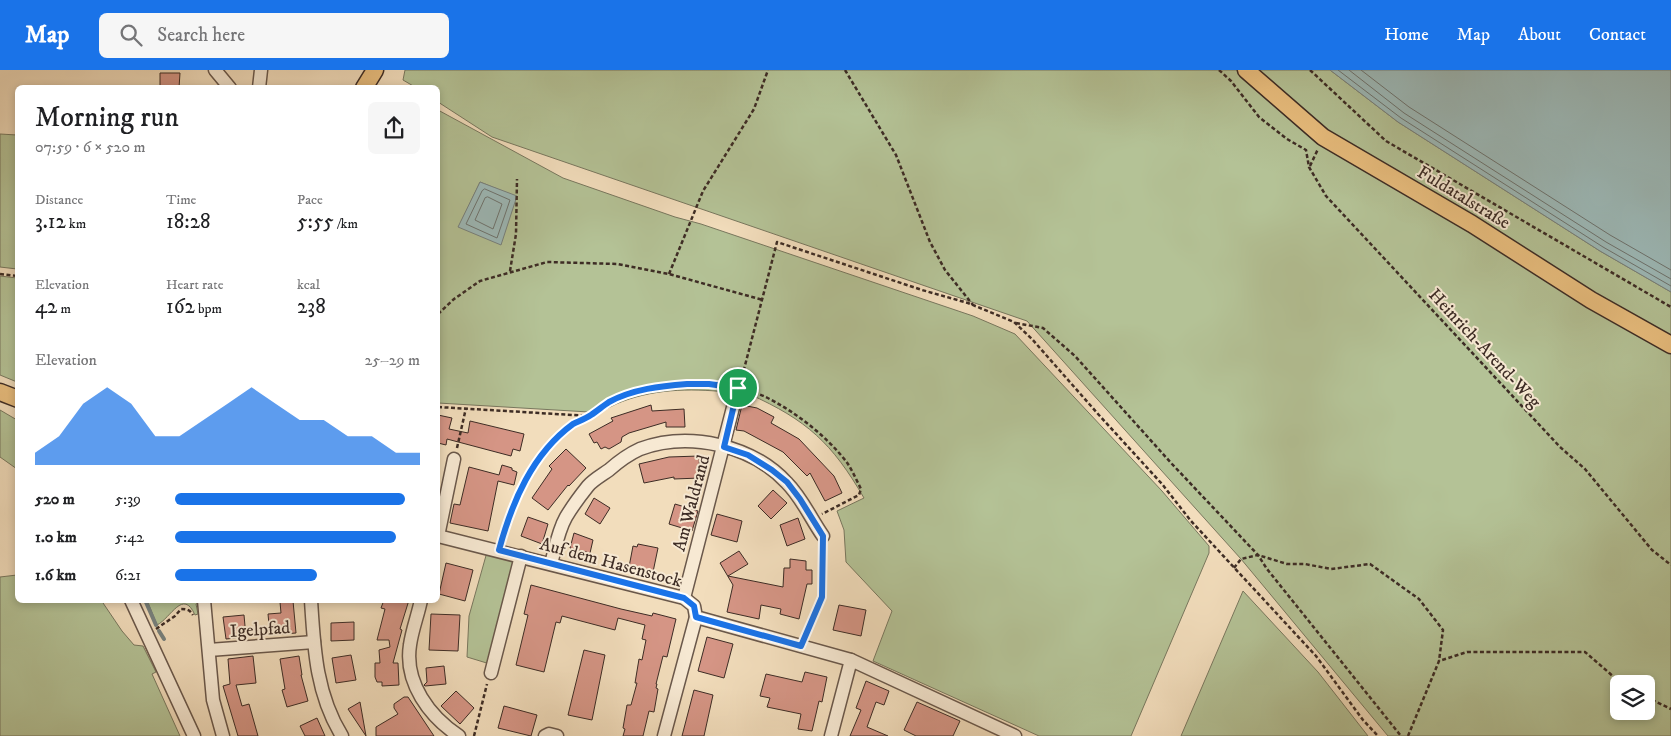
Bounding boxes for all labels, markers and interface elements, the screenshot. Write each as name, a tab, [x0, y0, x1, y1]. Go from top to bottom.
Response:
search box	[99, 13, 449, 58]
text: Map	[25, 20, 69, 50]
icon: search	[117, 21, 145, 49]
text: Search here	[157, 24, 245, 47]
text: Home	[1384, 24, 1429, 46]
text: Map	[1457, 24, 1490, 46]
text: About	[1518, 24, 1561, 46]
text: Contact	[1589, 24, 1646, 46]
text: Morning run	[35, 100, 179, 135]
button: share	[368, 102, 420, 154]
text: 07:59 · 6 × 520 m	[35, 137, 146, 157]
street label: Fuldatalstraße	[1413, 162, 1514, 234]
text: Distance	[35, 191, 83, 209]
text: Time	[166, 191, 196, 209]
text: Pace	[297, 191, 323, 209]
text: 3.12	[35, 209, 66, 235]
text: 18:28	[166, 209, 211, 235]
text: 5:55	[297, 209, 334, 235]
text: km	[66, 215, 86, 233]
text: /km	[334, 215, 358, 233]
text: Elevation	[35, 276, 89, 294]
text: Heart rate	[166, 276, 223, 294]
text: kcal	[297, 276, 320, 294]
street label: Heinrich-Arend-Weg	[1423, 284, 1545, 413]
text: 42	[35, 294, 57, 320]
text: 162	[166, 294, 195, 320]
text: 238	[297, 294, 326, 320]
text: m	[57, 300, 71, 318]
text: bpm	[195, 300, 222, 318]
text: Elevation	[35, 350, 97, 370]
text: 25–29 m	[365, 350, 420, 370]
pin	[717, 367, 759, 409]
icon: arrive	[724, 374, 752, 402]
street label: Am Waldrand	[669, 453, 715, 554]
text: 520 m	[35, 489, 75, 509]
text: 5:39	[115, 489, 141, 509]
text: 1.0 km	[35, 527, 77, 547]
text: 5:42	[115, 527, 144, 547]
street label: Auf dem Hasenstock	[537, 533, 684, 593]
text: 1.6 km	[35, 565, 76, 585]
text: 6:21	[115, 565, 141, 585]
street label: Igelpfad	[229, 617, 291, 643]
map controls	[1610, 675, 1655, 720]
button: layers	[1610, 675, 1655, 720]

